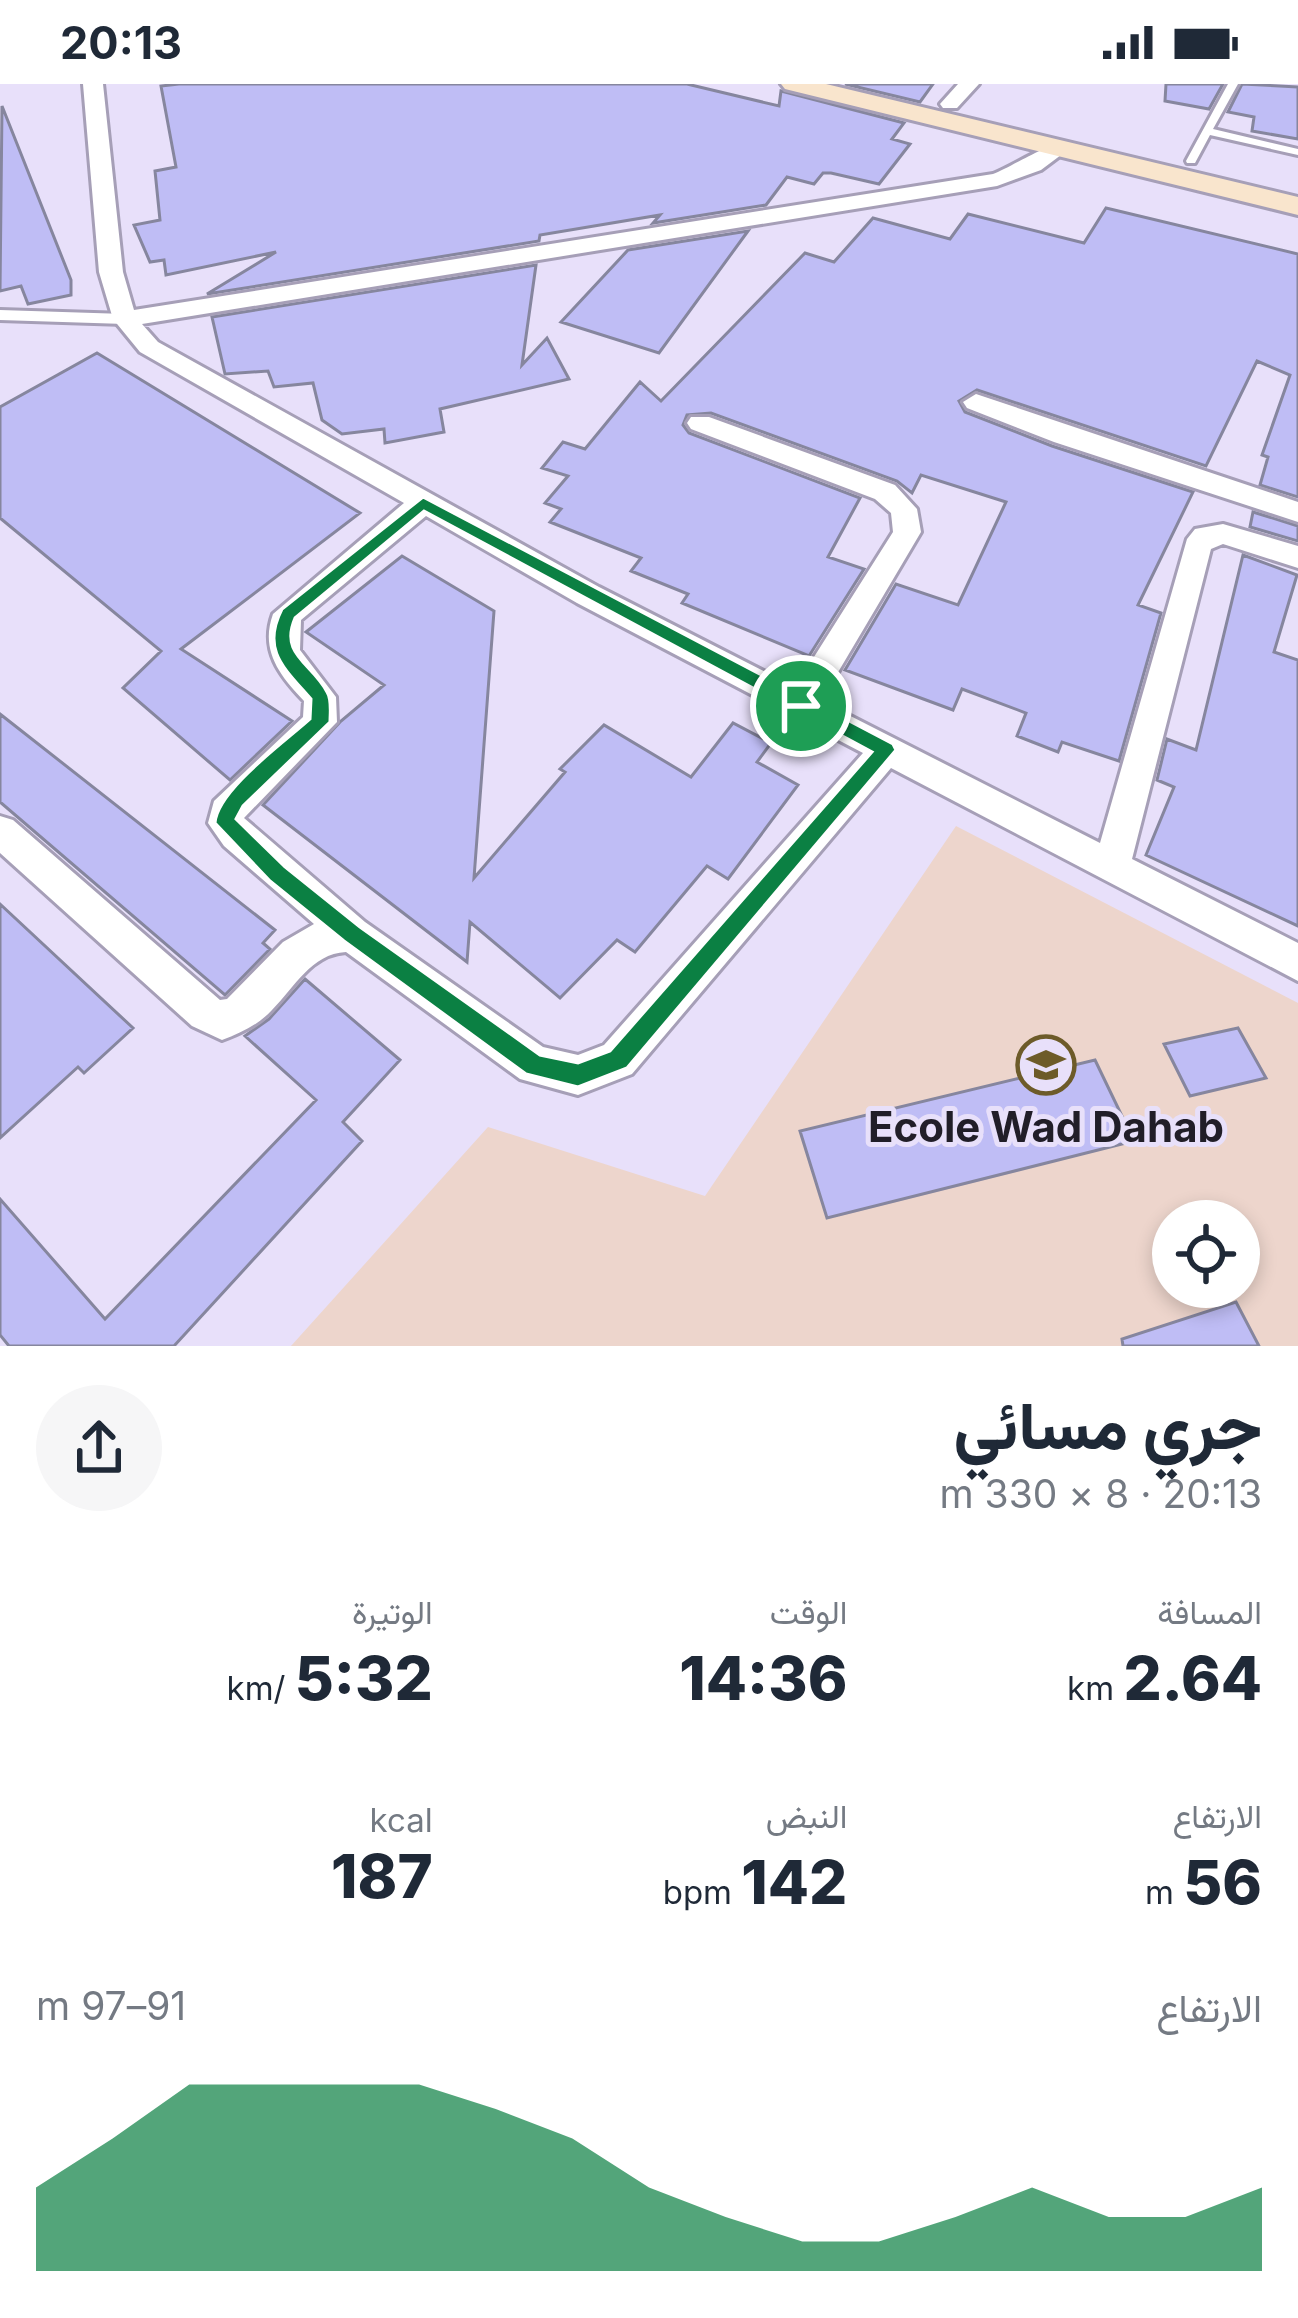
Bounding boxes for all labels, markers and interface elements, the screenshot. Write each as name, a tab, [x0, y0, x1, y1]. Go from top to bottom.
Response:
text: 20:13	[60, 15, 182, 70]
pin	[750, 655, 852, 757]
icon: arrive	[768, 673, 834, 739]
school or university icon: Ecole Wad Dahab	[1015, 1034, 1077, 1096]
place label: Ecole Wad Dahab	[868, 1101, 1224, 1152]
map controls	[1152, 1200, 1260, 1308]
button: locate	[1152, 1200, 1260, 1308]
button: share	[36, 1385, 162, 1511]
text: جري مسائي	[954, 1385, 1262, 1465]
text: 20:13 · 8 × 330 m	[939, 1470, 1262, 1517]
text: الوتيرة	[352, 1592, 433, 1632]
text: الوقت	[770, 1592, 847, 1632]
text: المسافة	[1157, 1592, 1262, 1632]
text: 5:32	[295, 1642, 433, 1714]
text: 14:36	[679, 1642, 847, 1714]
text: 2.64	[1123, 1642, 1262, 1714]
text: /km	[227, 1668, 295, 1708]
text: km	[1067, 1668, 1123, 1708]
text: النبض	[766, 1796, 847, 1836]
text: الارتفاع	[1172, 1796, 1262, 1836]
text: kcal	[370, 1800, 433, 1840]
text: 187	[331, 1840, 433, 1912]
text: 142	[741, 1846, 847, 1918]
text: 56	[1183, 1846, 1262, 1918]
text: bpm	[663, 1872, 741, 1912]
text: m	[1145, 1872, 1183, 1912]
text: 91–97 m	[36, 1982, 186, 2029]
text: الارتفاع	[1156, 1984, 1262, 2031]

